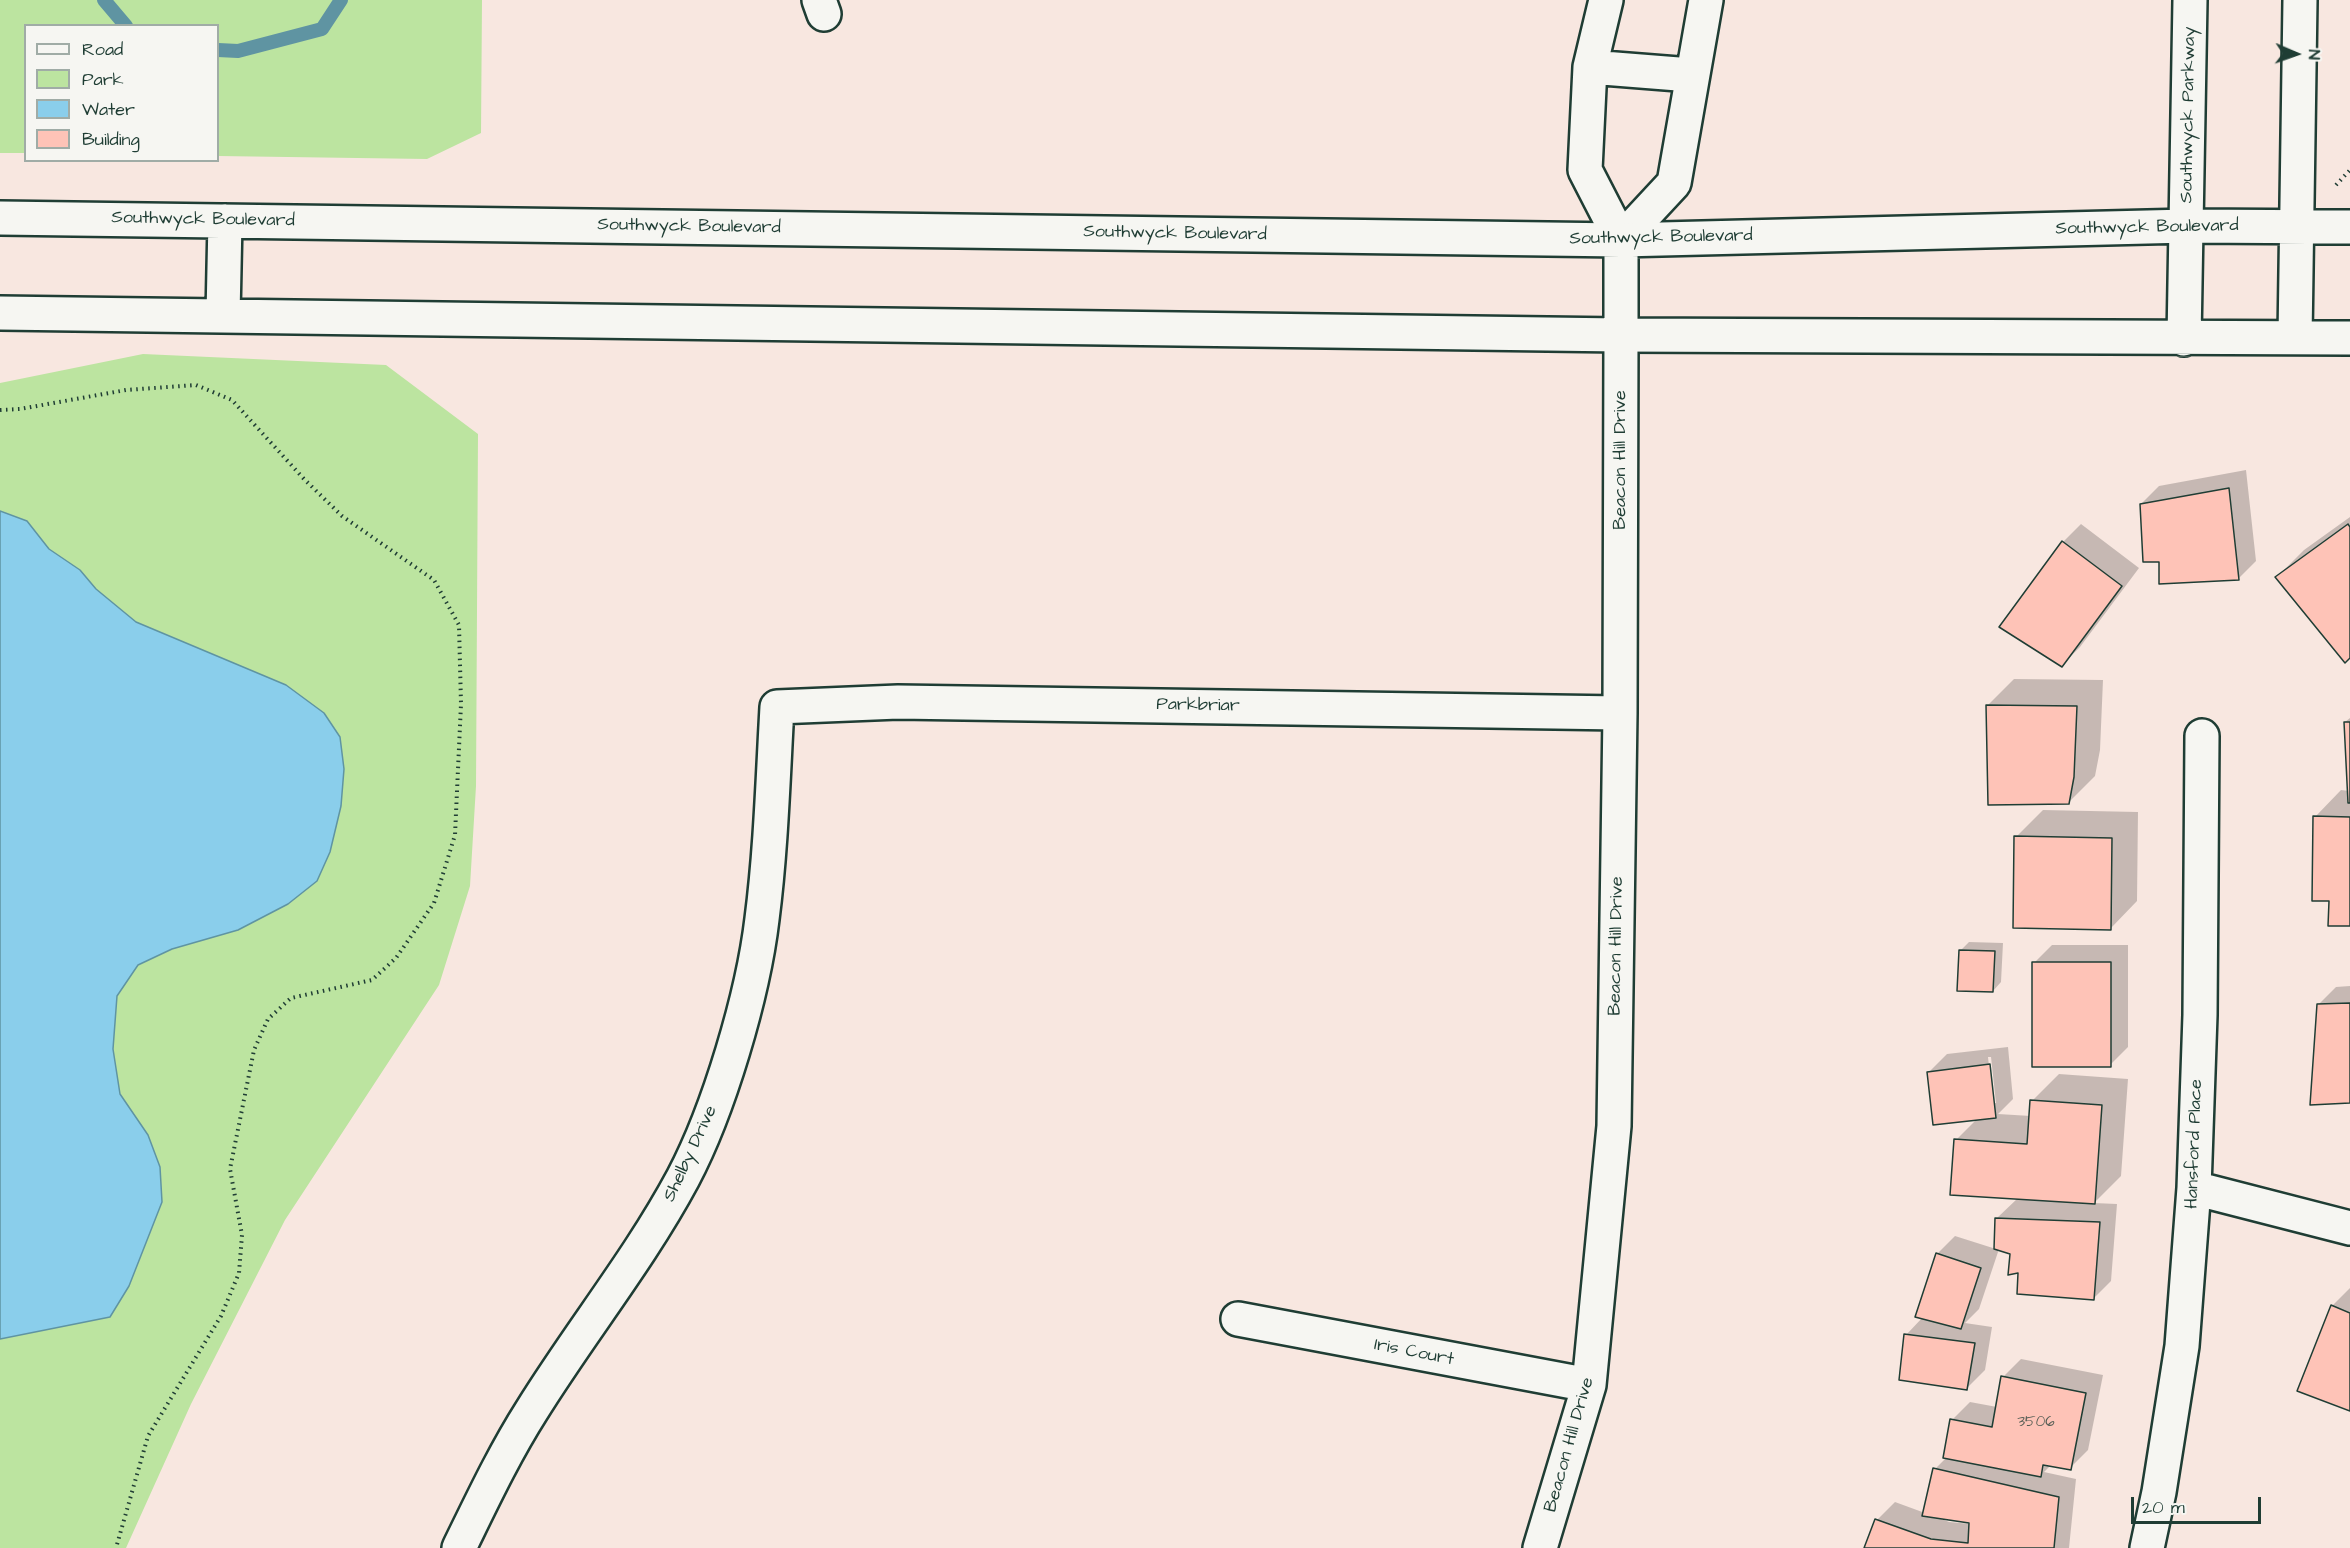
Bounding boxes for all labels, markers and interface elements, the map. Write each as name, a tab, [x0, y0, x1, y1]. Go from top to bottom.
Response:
legend	[24, 24, 219, 162]
north arrow	[2266, 24, 2326, 84]
street label: Southwyck Parkway	[2177, 27, 2201, 203]
text: Road	[82, 37, 123, 62]
text: N	[2303, 49, 2325, 60]
text: Park	[82, 67, 124, 92]
text: Water	[82, 97, 135, 122]
text: Building	[82, 127, 140, 152]
street label: Southwyck Boulevard	[111, 208, 295, 232]
street label: Southwyck Boulevard	[597, 215, 781, 239]
street label: Southwyck Boulevard	[2055, 216, 2239, 240]
street label: Southwyck Boulevard	[1083, 222, 1267, 246]
street label: Southwyck Boulevard	[1569, 226, 1753, 250]
street label: Beacon Hill Drive	[1610, 390, 1632, 530]
street label: Parkbriar	[1156, 694, 1240, 718]
street label: Beacon Hill Drive	[1605, 876, 1629, 1016]
street label: Hansford Place	[2182, 1079, 2208, 1209]
street label: Shelby Drive	[659, 1102, 723, 1206]
street label: Iris Court	[1372, 1335, 1456, 1371]
street label: Beacon Hill Drive	[1540, 1375, 1600, 1515]
house number: 3506	[2017, 1414, 2055, 1432]
scale bar	[2134, 1485, 2264, 1523]
text: 20 m	[2142, 1495, 2185, 1520]

